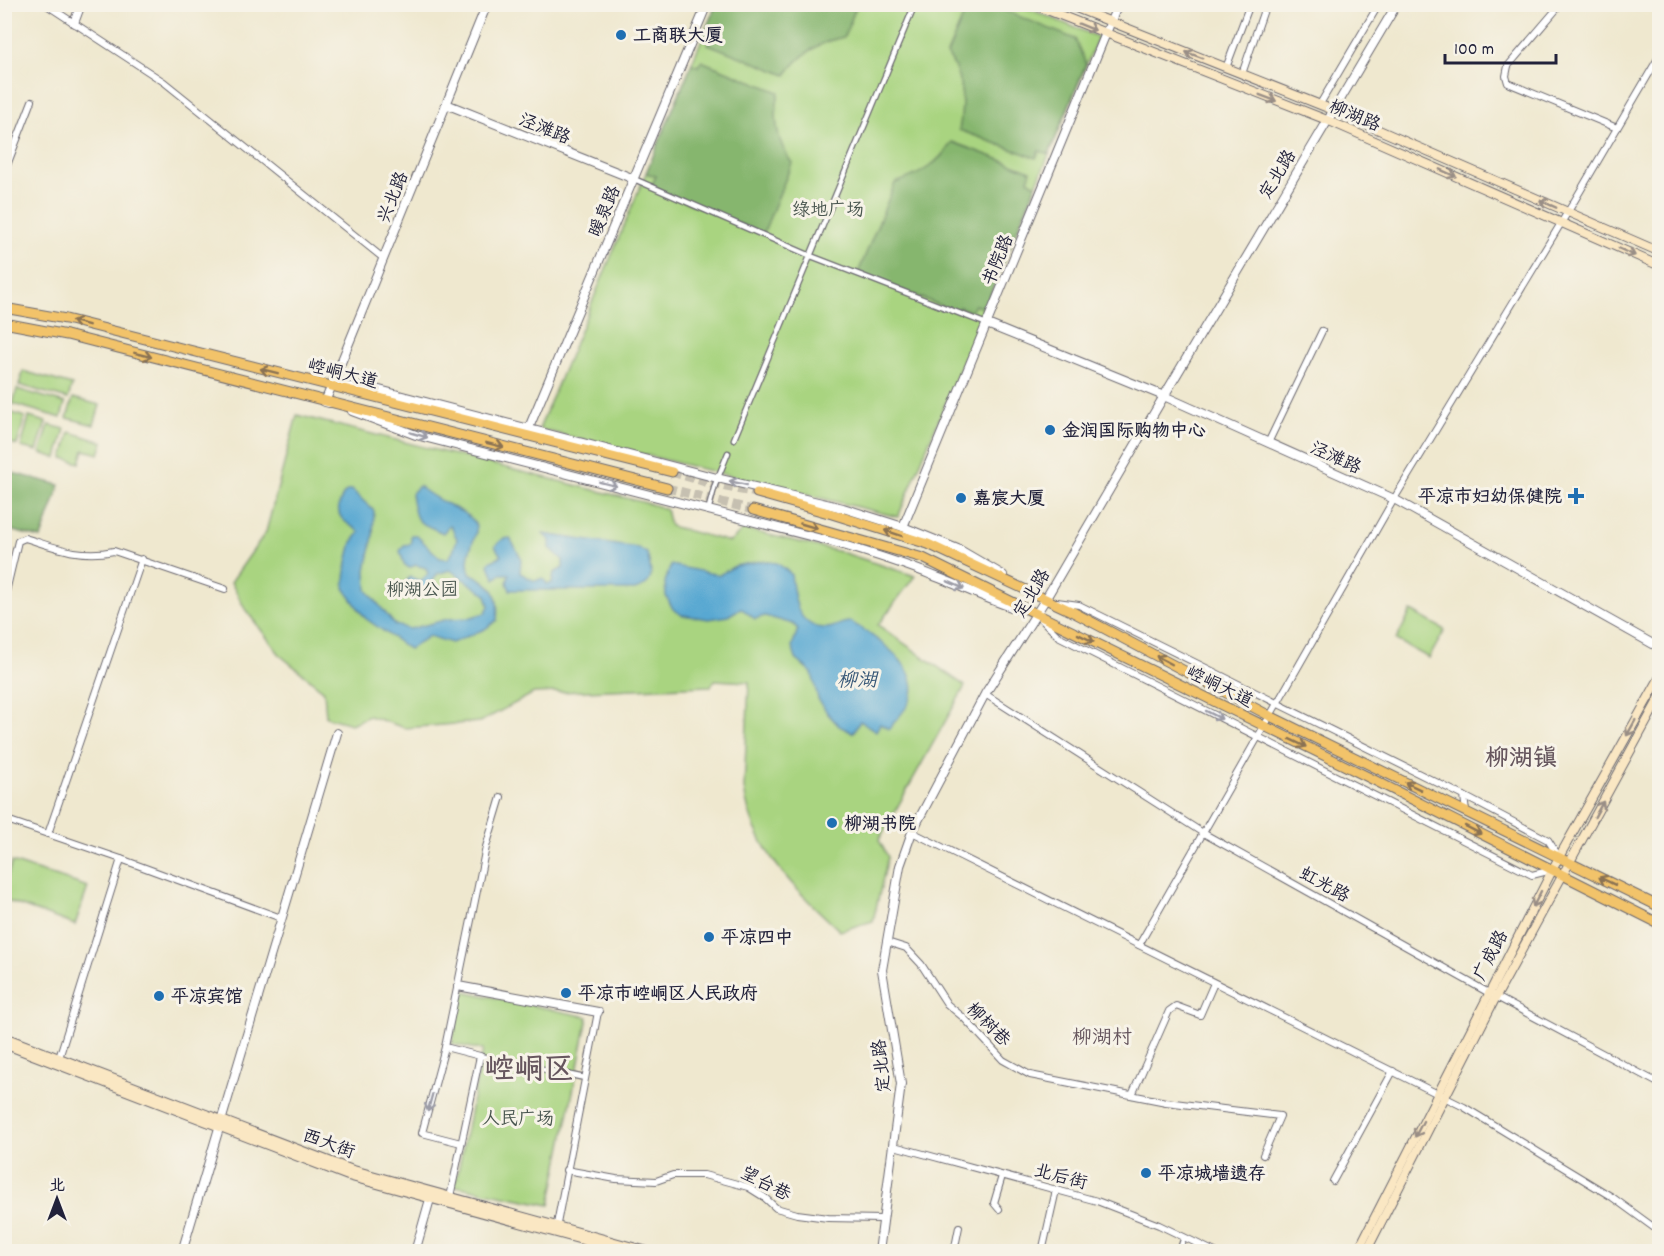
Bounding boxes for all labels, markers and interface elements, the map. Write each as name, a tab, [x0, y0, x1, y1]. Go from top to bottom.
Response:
one-way arrow	[1077, 22, 1095, 33]
place label: 工商联大厦	[633, 25, 723, 50]
scale bar	[1445, 27, 1556, 65]
marker: 工商联大厦	[614, 28, 628, 42]
text: 100 m	[1454, 38, 1494, 63]
one-way arrow	[1185, 49, 1204, 60]
one-way arrow	[1258, 93, 1277, 104]
street label: 柳湖路	[1324, 95, 1384, 139]
street label: 泾滩路	[514, 109, 574, 152]
street label: 定北路	[1255, 146, 1304, 205]
street label: 兴北路	[373, 168, 416, 228]
one-way arrow	[1438, 168, 1456, 180]
street label: 暖泉路	[584, 182, 628, 242]
one-way arrow	[1540, 198, 1558, 209]
park label: 绿地广场	[792, 199, 864, 224]
street label: 书院路	[978, 231, 1021, 291]
one-way arrow	[1617, 246, 1635, 258]
one-way arrow	[71, 316, 90, 328]
one-way arrow	[134, 350, 153, 361]
street label: 崆峒大道	[304, 355, 380, 396]
one-way arrow	[260, 365, 279, 376]
place label: 金润国际购物中心	[1062, 420, 1206, 445]
marker: 金润国际购物中心	[1043, 423, 1057, 437]
one-way arrow	[410, 430, 429, 442]
street label: 泾滩路	[1305, 437, 1365, 482]
one-way arrow	[485, 439, 504, 451]
one-way arrow	[728, 477, 747, 489]
one-way arrow	[599, 478, 618, 490]
place label: 平凉市妇幼保健院	[1418, 486, 1562, 511]
marker: 平凉市妇幼保健院	[1567, 487, 1585, 505]
place label: 嘉宸大厦	[973, 488, 1045, 513]
marker: 嘉宸大厦	[954, 491, 968, 505]
one-way arrow	[799, 521, 818, 532]
one-way arrow	[884, 527, 903, 538]
street label: 定北路	[1009, 565, 1058, 624]
park label: 柳湖公园	[386, 579, 458, 604]
one-way arrow	[947, 580, 965, 592]
one-way arrow	[1076, 633, 1094, 645]
one-way arrow	[1156, 654, 1174, 665]
street label: 崆峒大道	[1181, 661, 1257, 715]
water label: 柳湖	[837, 668, 879, 696]
one-way arrow	[1205, 709, 1222, 721]
one-way arrow	[1625, 719, 1636, 737]
one-way arrow	[1289, 737, 1307, 749]
district label: 柳湖镇	[1485, 743, 1557, 777]
one-way arrow	[1405, 780, 1423, 791]
one-way arrow	[1594, 801, 1605, 819]
place label: 柳湖书院	[844, 813, 916, 838]
marker: 柳湖书院	[825, 816, 839, 830]
one-way arrow	[1463, 825, 1481, 836]
street label: 虹光路	[1294, 862, 1353, 910]
one-way arrow	[1599, 875, 1617, 887]
one-way arrow	[1531, 890, 1542, 908]
street label: 广成路	[1469, 926, 1516, 986]
place label: 平凉四中	[721, 927, 793, 952]
marker: 平凉四中	[702, 930, 716, 944]
place label: 平凉市崆峒区人民政府	[578, 983, 758, 1008]
place label: 平凉宾馆	[171, 986, 243, 1011]
marker: 平凉市崆峒区人民政府	[559, 986, 573, 1000]
marker: 平凉宾馆	[152, 989, 166, 1003]
street label: 柳树巷	[959, 998, 1015, 1054]
district label: 柳湖村	[1072, 1025, 1132, 1053]
street label: 定北路	[868, 1038, 899, 1094]
district label: 崆峒区	[484, 1051, 574, 1094]
one-way arrow	[424, 1093, 435, 1112]
park label: 人民广场	[482, 1108, 554, 1133]
one-way arrow	[1413, 1120, 1425, 1138]
street label: 西大街	[298, 1124, 358, 1166]
street label: 北后街	[1031, 1159, 1090, 1197]
street label: 望台巷	[735, 1162, 795, 1209]
place label: 平凉城墙遗存	[1158, 1163, 1266, 1188]
marker: 平凉城墙遗存	[1139, 1166, 1153, 1180]
north arrow	[27, 1169, 87, 1229]
text: 北	[49, 1175, 65, 1198]

